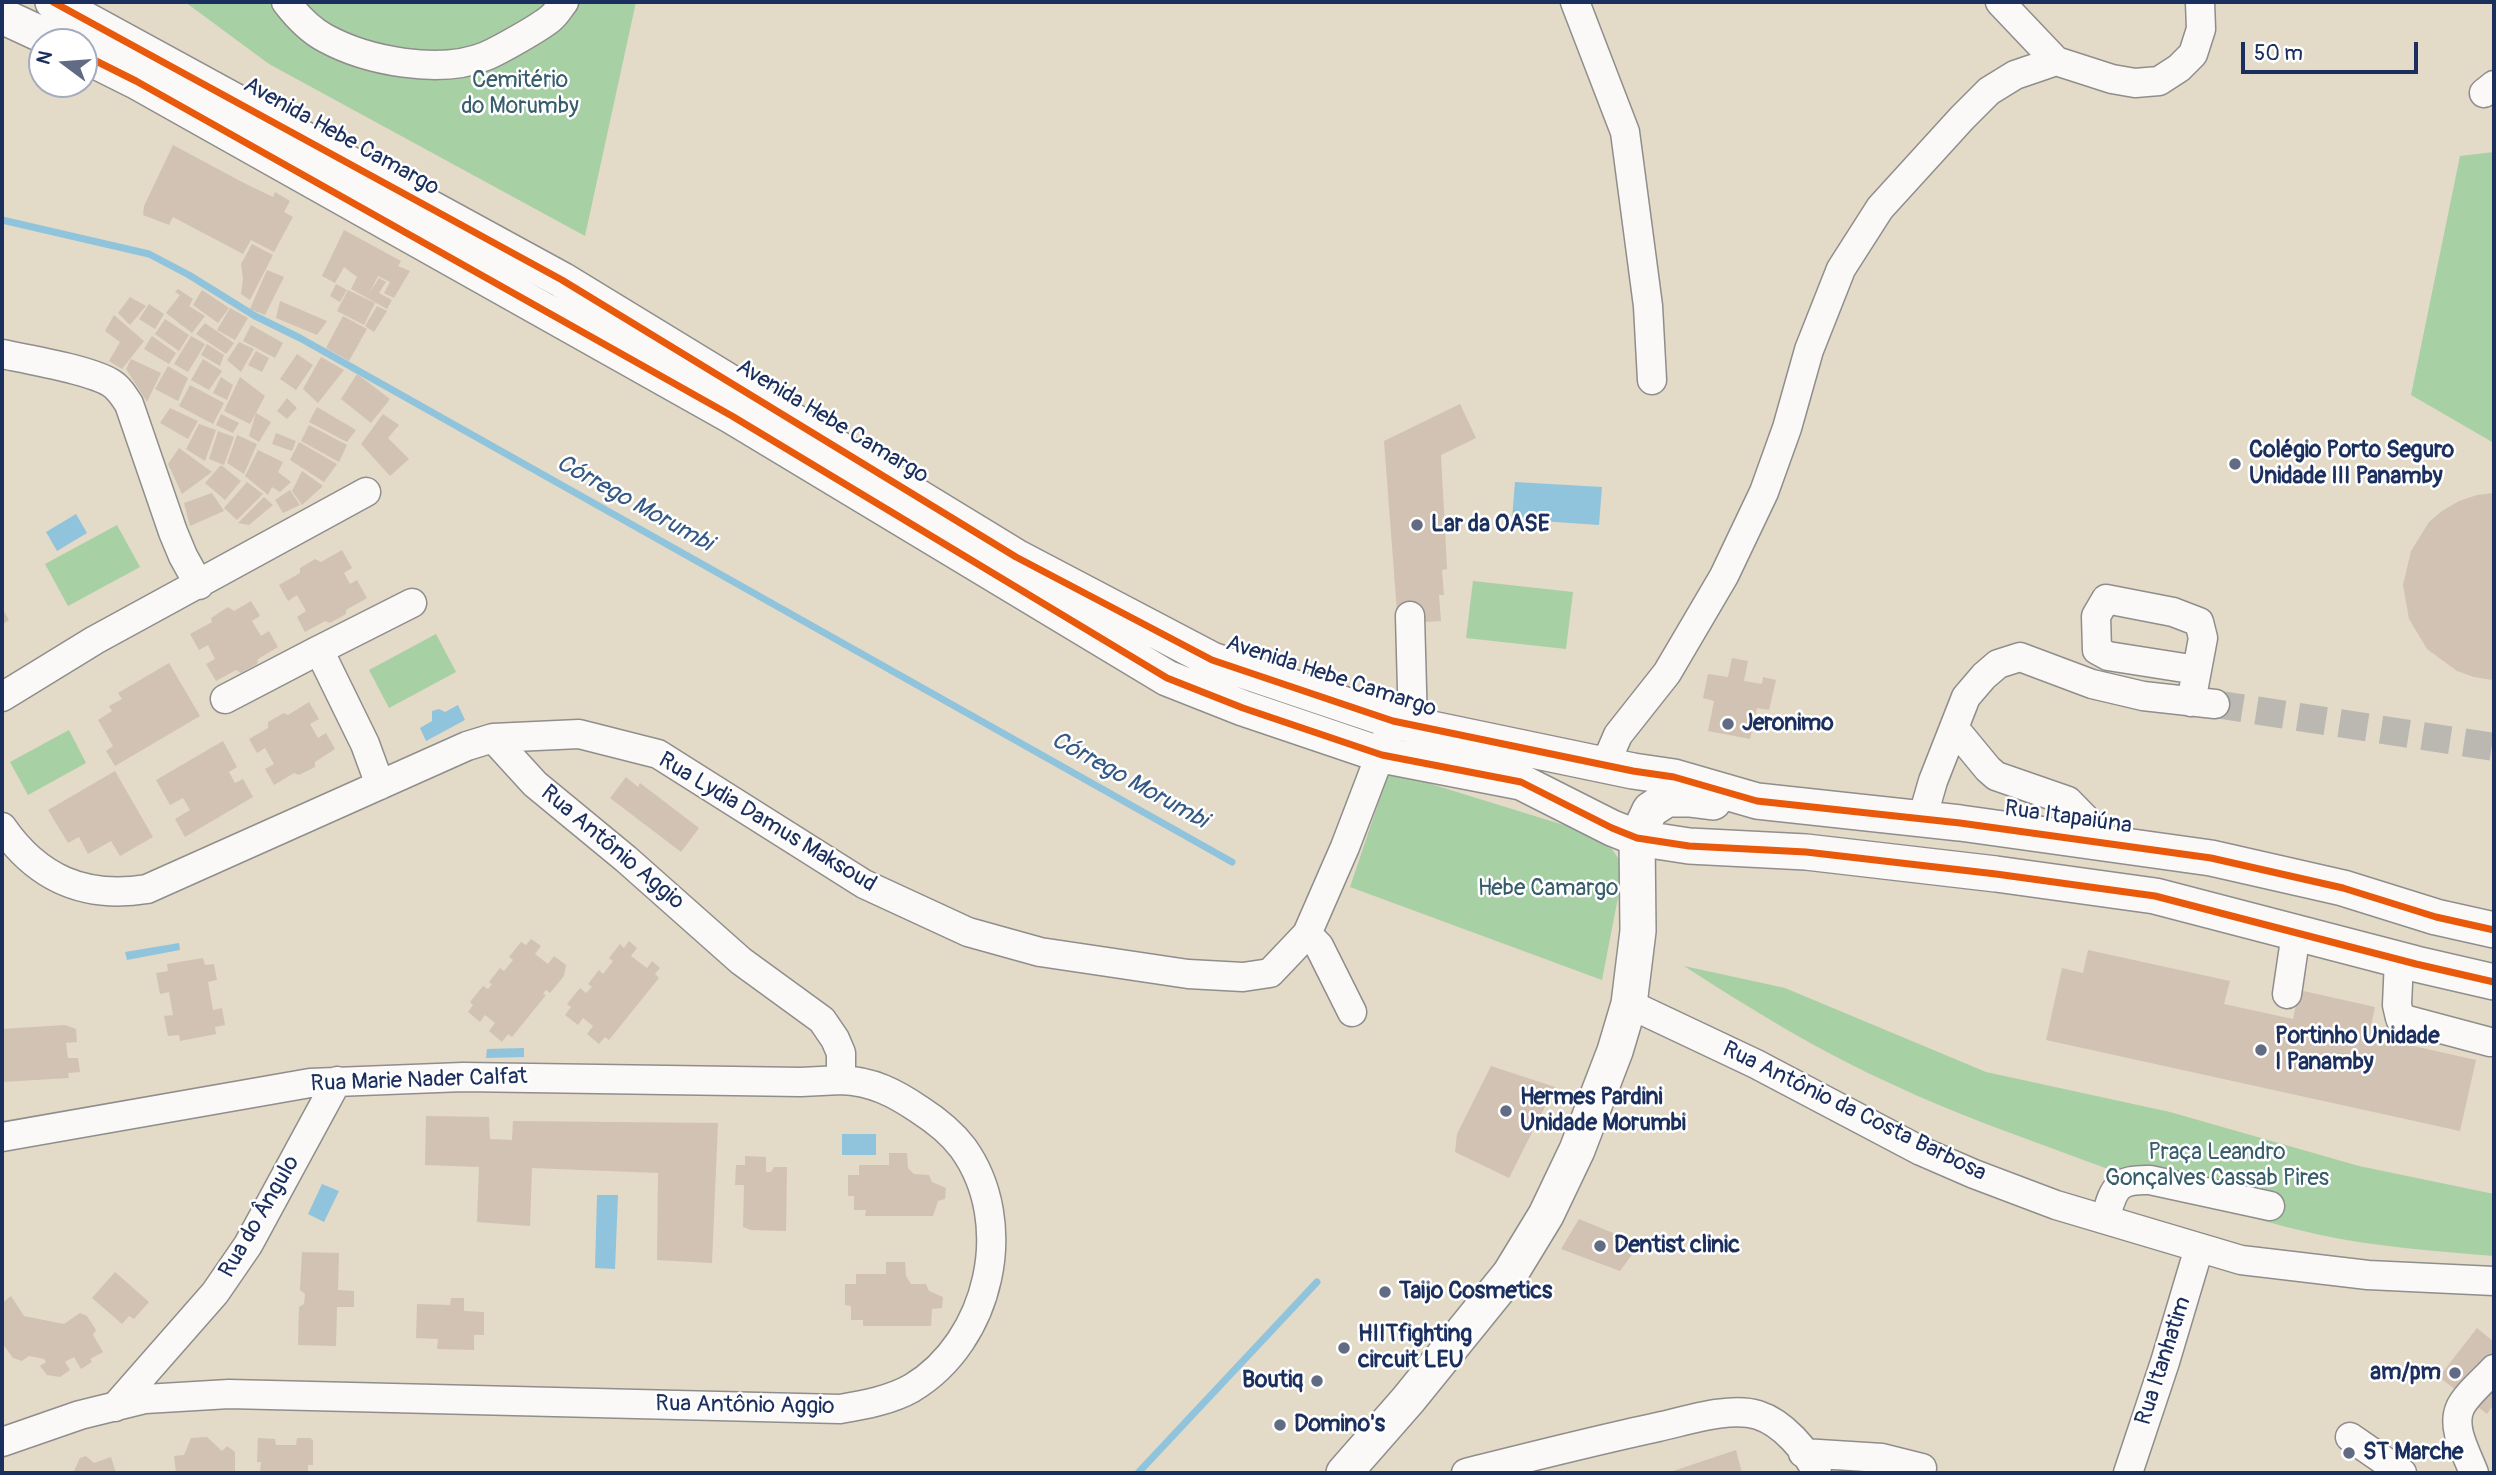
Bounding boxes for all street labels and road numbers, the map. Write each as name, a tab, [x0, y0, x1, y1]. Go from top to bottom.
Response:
street label: Avenida Hebe Camargo	[238, 72, 444, 202]
street label: Avenida Hebe Camargo	[731, 354, 933, 490]
street label: Avenida Hebe Camargo	[1222, 630, 1440, 724]
street label: Rua Lydia Damus Maksoud	[653, 747, 881, 899]
street label: Rua Antônio Aggio	[535, 780, 689, 916]
street label: Rua Itapaiúna	[2003, 795, 2133, 841]
street label: Rua Antônio da Costa Barbosa	[1718, 1036, 1990, 1188]
street label: Rua Marie Nader Calfat	[310, 1063, 528, 1099]
street label: Rua do Ângulo	[214, 1151, 306, 1283]
street label: Rua Itanhatim	[2130, 1293, 2198, 1429]
street label: Rua Antônio Aggio	[655, 1391, 835, 1421]

